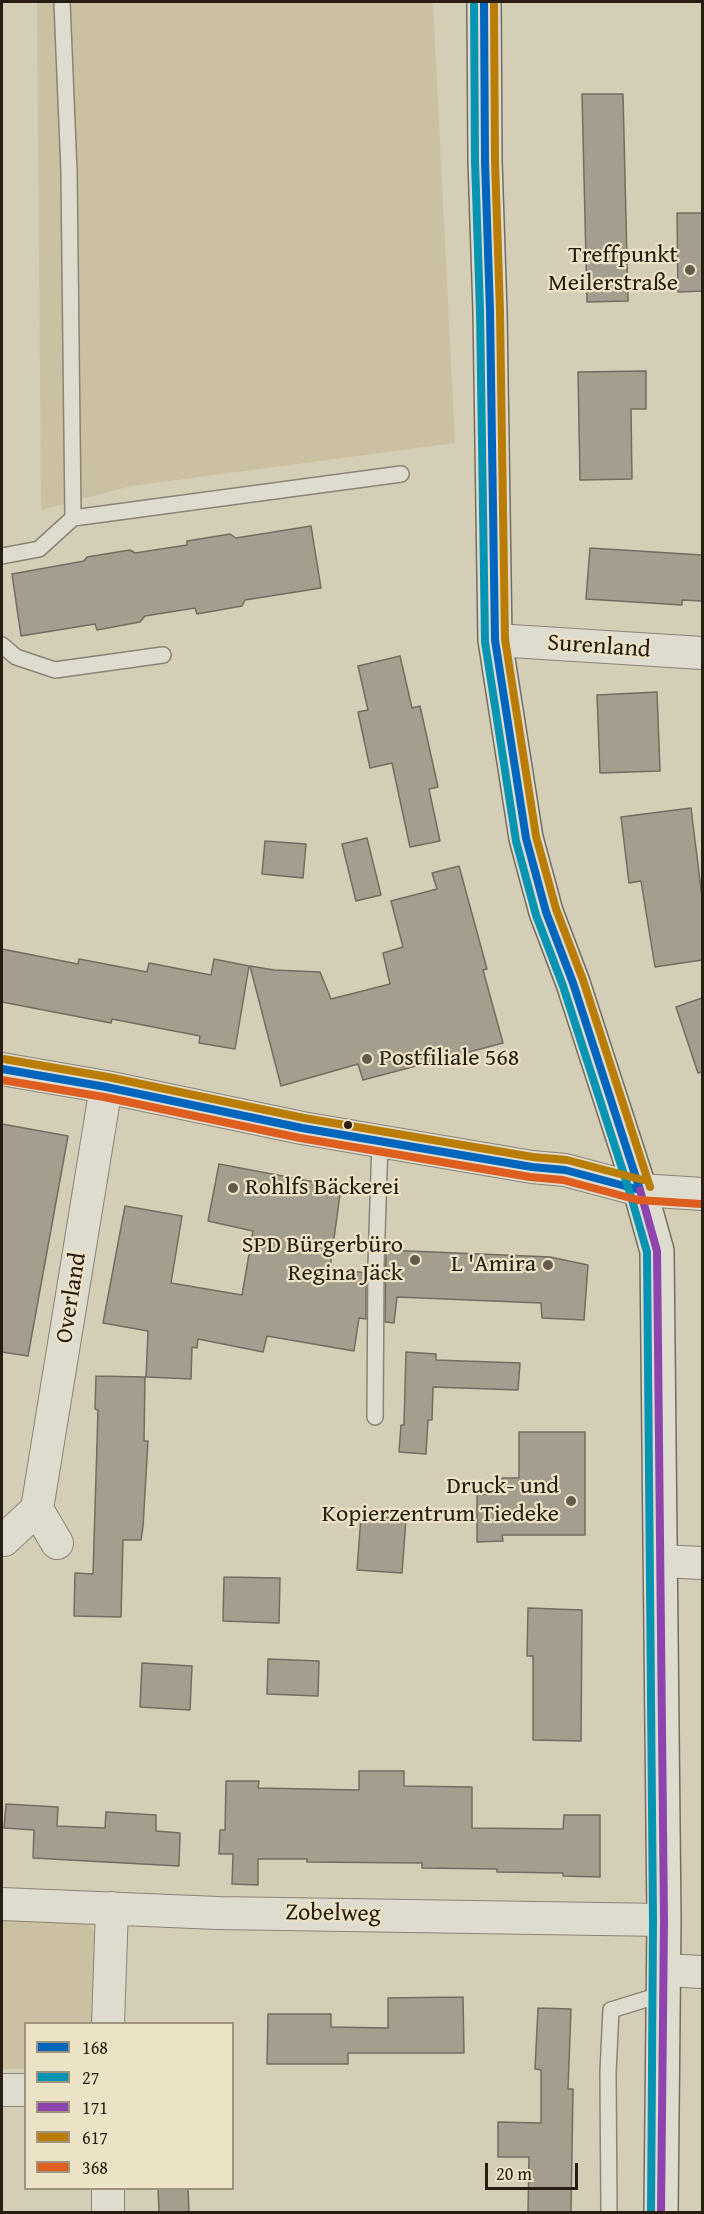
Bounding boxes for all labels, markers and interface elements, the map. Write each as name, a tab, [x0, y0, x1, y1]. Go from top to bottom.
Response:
place label: Treffpunkt Meilerstraße	[548, 242, 678, 298]
marker: Treffpunkt Meilerstraße	[683, 263, 697, 277]
street label: Surenland	[546, 629, 652, 665]
place label: Postfiliale 568	[379, 1045, 519, 1073]
marker: Postfiliale 568	[360, 1052, 374, 1066]
unlabelled marker	[342, 1119, 354, 1131]
place label: Rohlfs Bäckerei	[245, 1174, 400, 1202]
marker: Rohlfs Bäckerei	[226, 1181, 240, 1195]
place label: SPD Bürgerbüro Regina Jäck	[242, 1232, 403, 1288]
street label: Overland	[51, 1251, 93, 1345]
place label: L 'Amira	[451, 1251, 536, 1279]
marker: SPD Bürgerbüro Regina Jäck	[408, 1253, 422, 1267]
marker: L 'Amira	[541, 1258, 555, 1272]
place label: Druck- und Kopierzentrum Tiedeke	[322, 1473, 559, 1529]
marker: Druck- und Kopierzentrum Tiedeke	[564, 1494, 578, 1508]
street label: Zobelweg	[285, 1899, 381, 1929]
legend	[24, 2022, 234, 2190]
text: 168	[82, 2034, 108, 2061]
text: 27	[82, 2064, 99, 2091]
text: 171	[82, 2094, 108, 2121]
text: 617	[82, 2124, 108, 2151]
scale bar	[488, 2151, 581, 2189]
text: 368	[82, 2154, 108, 2181]
text: 20 m	[496, 2160, 532, 2187]

